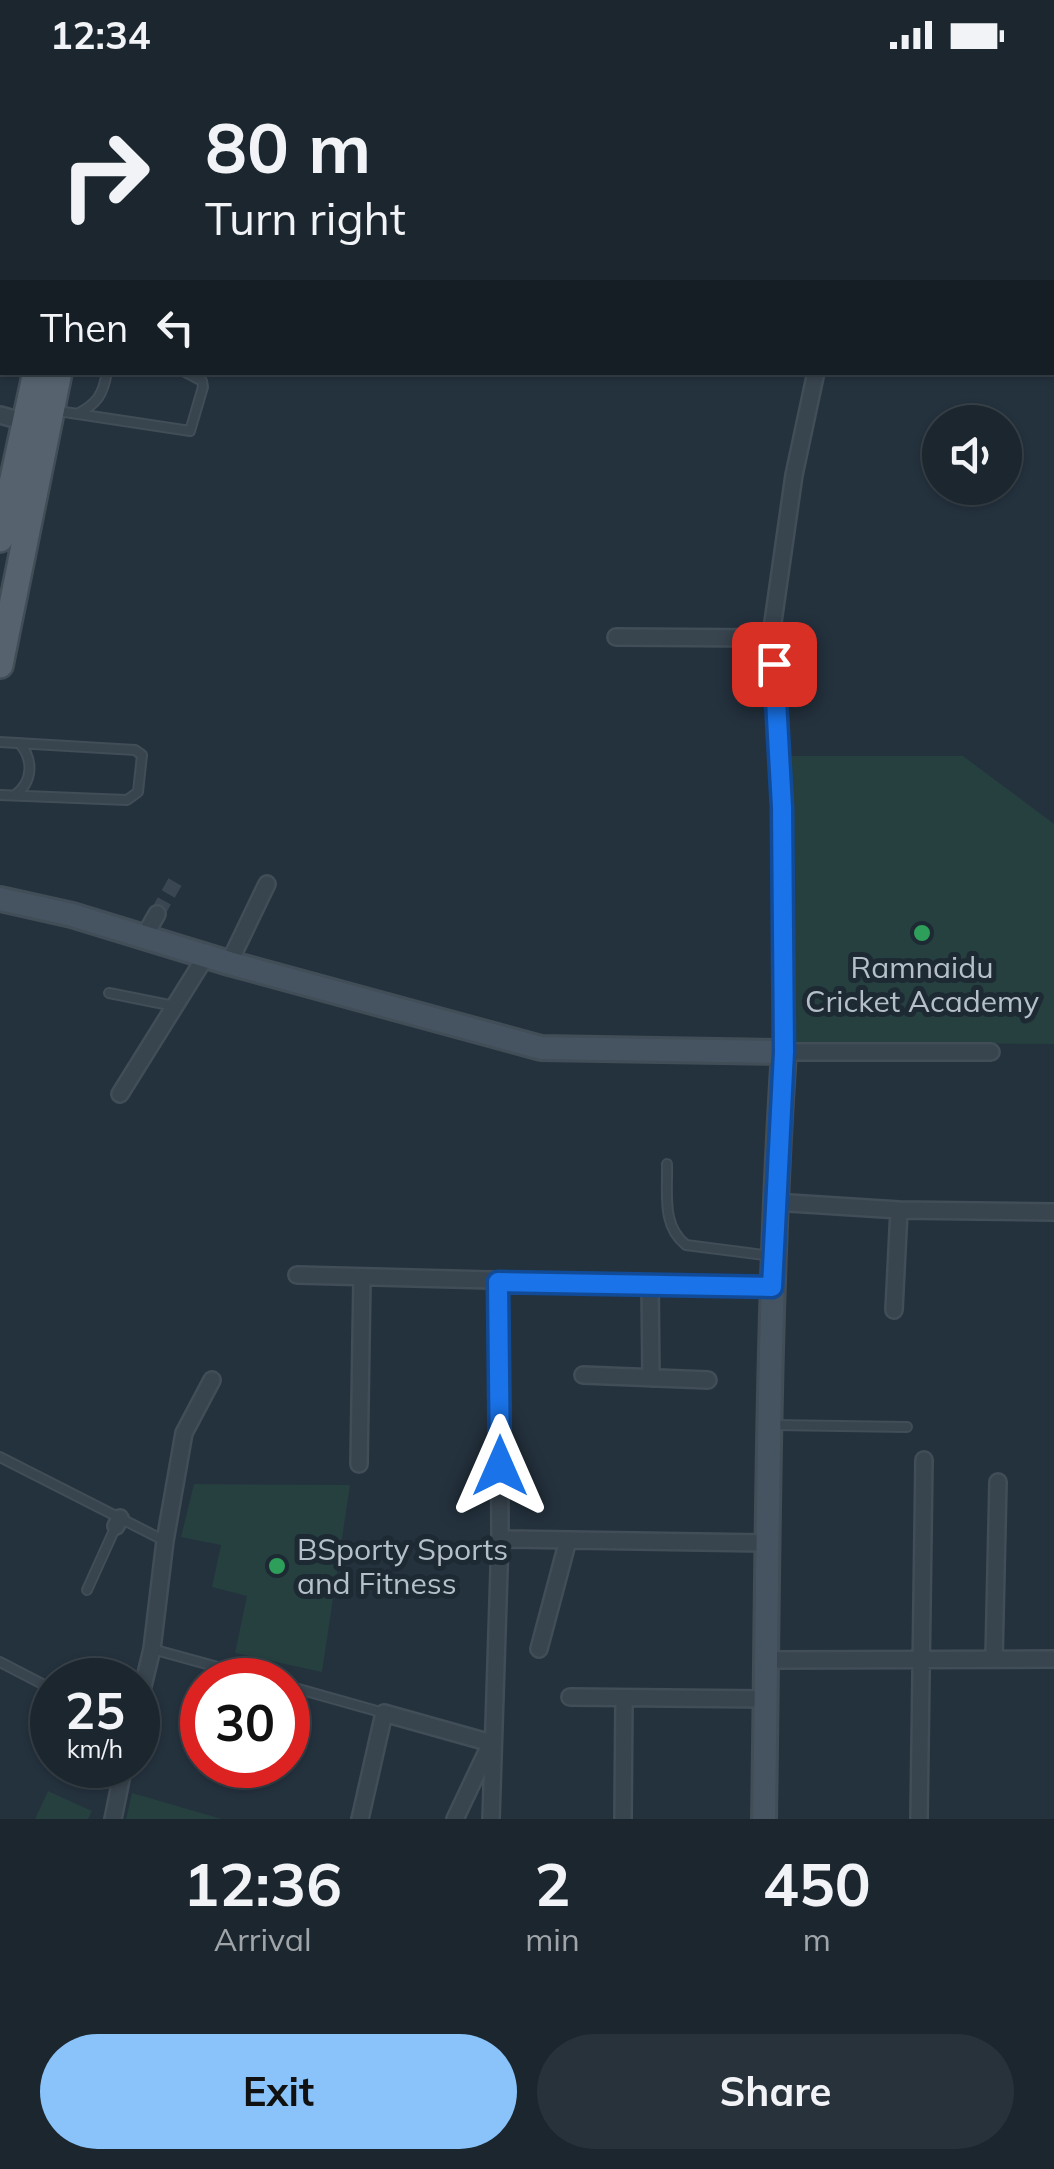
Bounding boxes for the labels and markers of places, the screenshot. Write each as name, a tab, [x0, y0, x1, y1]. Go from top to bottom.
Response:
pin	[732, 622, 817, 707]
marker: Ramnaidu Cricket Academy	[911, 922, 933, 944]
place label: Ramnaidu Cricket Academy	[805, 948, 1039, 1020]
place label: BSporty Sports and Fitness	[297, 1530, 508, 1602]
marker: BSporty Sports and Fitness	[266, 1555, 288, 1577]

